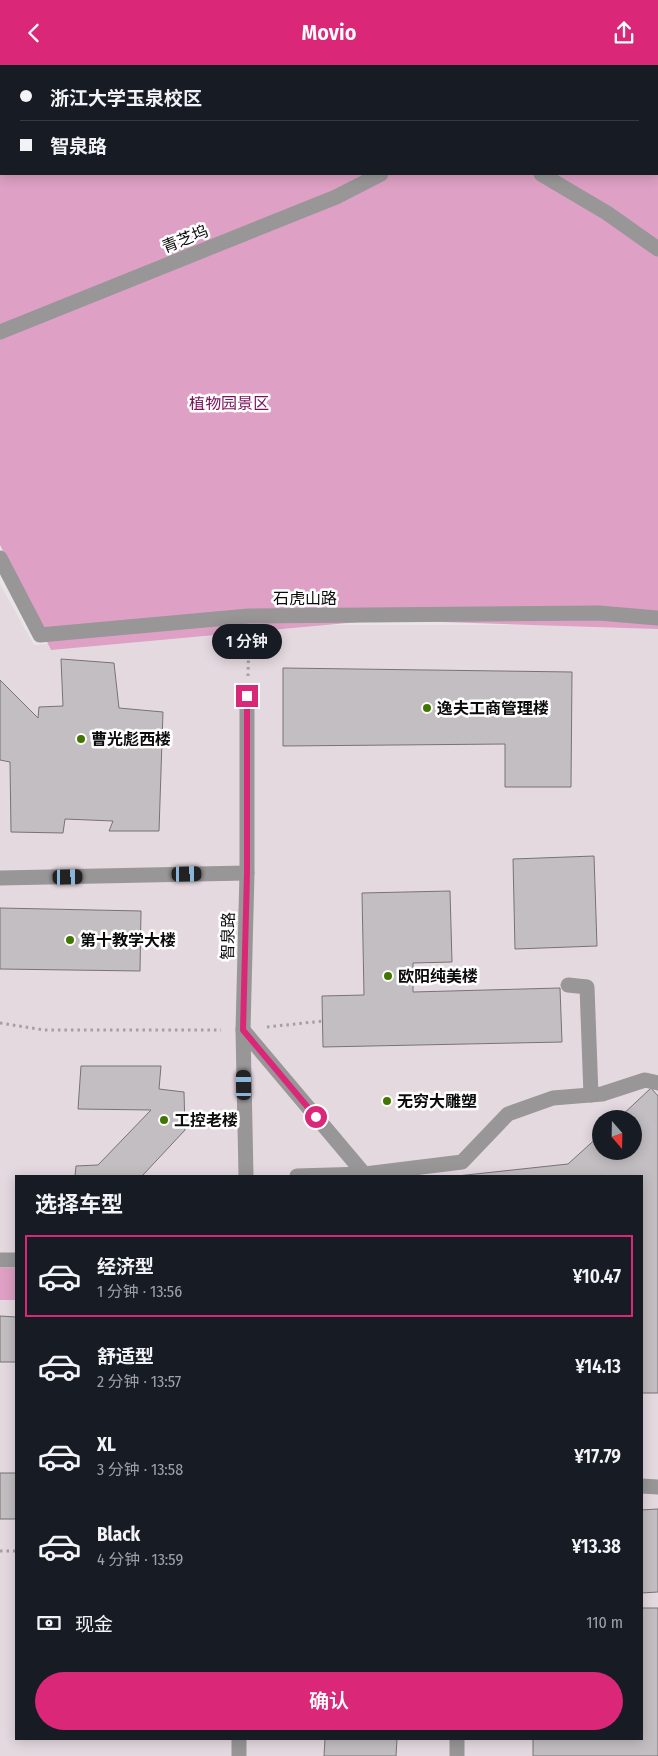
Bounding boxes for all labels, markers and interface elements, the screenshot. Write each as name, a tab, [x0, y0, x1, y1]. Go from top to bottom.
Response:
icon: back	[20, 19, 48, 47]
text: Movio	[301, 19, 357, 46]
icon: share	[610, 19, 638, 47]
text: 浙江大学玉泉校区	[50, 87, 202, 110]
text: 智泉路	[50, 135, 107, 158]
street label: 青芝坞	[159, 221, 211, 257]
park label: 植物园景区	[189, 394, 269, 413]
street label: 石虎山路	[273, 589, 337, 608]
callout: 1 分钟	[212, 623, 282, 659]
text: 1 分钟	[226, 632, 268, 651]
route end	[236, 685, 258, 707]
place label: 逸夫工商管理楼	[437, 699, 549, 718]
marker: 逸夫工商管理楼	[421, 702, 433, 714]
place label: 曹光彪西楼	[91, 730, 171, 749]
marker: 曹光彪西楼	[75, 733, 87, 745]
car	[171, 866, 202, 882]
car	[52, 869, 83, 885]
street label: 智泉路	[218, 912, 238, 960]
place label: 第十教学大楼	[80, 931, 176, 950]
marker: 第十教学大楼	[64, 934, 76, 946]
place label: 欧阳纯美楼	[398, 967, 478, 986]
marker: 欧阳纯美楼	[382, 970, 394, 982]
car	[236, 1070, 251, 1100]
place label: 无穷大雕塑	[397, 1092, 477, 1111]
marker: 无穷大雕塑	[381, 1095, 393, 1107]
route start	[305, 1106, 327, 1128]
north arrow	[592, 1110, 642, 1160]
map controls	[592, 1110, 642, 1160]
place label: 工控老楼	[174, 1111, 238, 1130]
marker: 工控老楼	[158, 1114, 170, 1126]
text: 选择车型	[35, 1191, 123, 1218]
icon: car	[37, 1254, 82, 1299]
text: 经济型	[97, 1255, 154, 1278]
text: ¥10.47	[573, 1265, 621, 1288]
text: 1 分钟 · 13:56	[97, 1282, 182, 1301]
icon: car	[37, 1344, 82, 1389]
text: 舒适型	[97, 1345, 154, 1368]
text: ¥14.13	[575, 1355, 621, 1378]
text: 2 分钟 · 13:57	[97, 1372, 181, 1391]
text: XL	[97, 1433, 116, 1456]
icon: car	[37, 1434, 82, 1479]
text: ¥17.79	[574, 1445, 621, 1468]
text: 3 分钟 · 13:58	[97, 1460, 183, 1479]
text: Black	[97, 1523, 140, 1546]
icon: car	[37, 1524, 82, 1569]
text: ¥13.38	[572, 1535, 621, 1558]
text: 4 分钟 · 13:59	[97, 1550, 183, 1569]
icon: cash	[35, 1609, 63, 1637]
text: 现金	[75, 1613, 113, 1636]
text: 110 m	[586, 1613, 623, 1632]
button: 确认	[35, 1672, 623, 1730]

